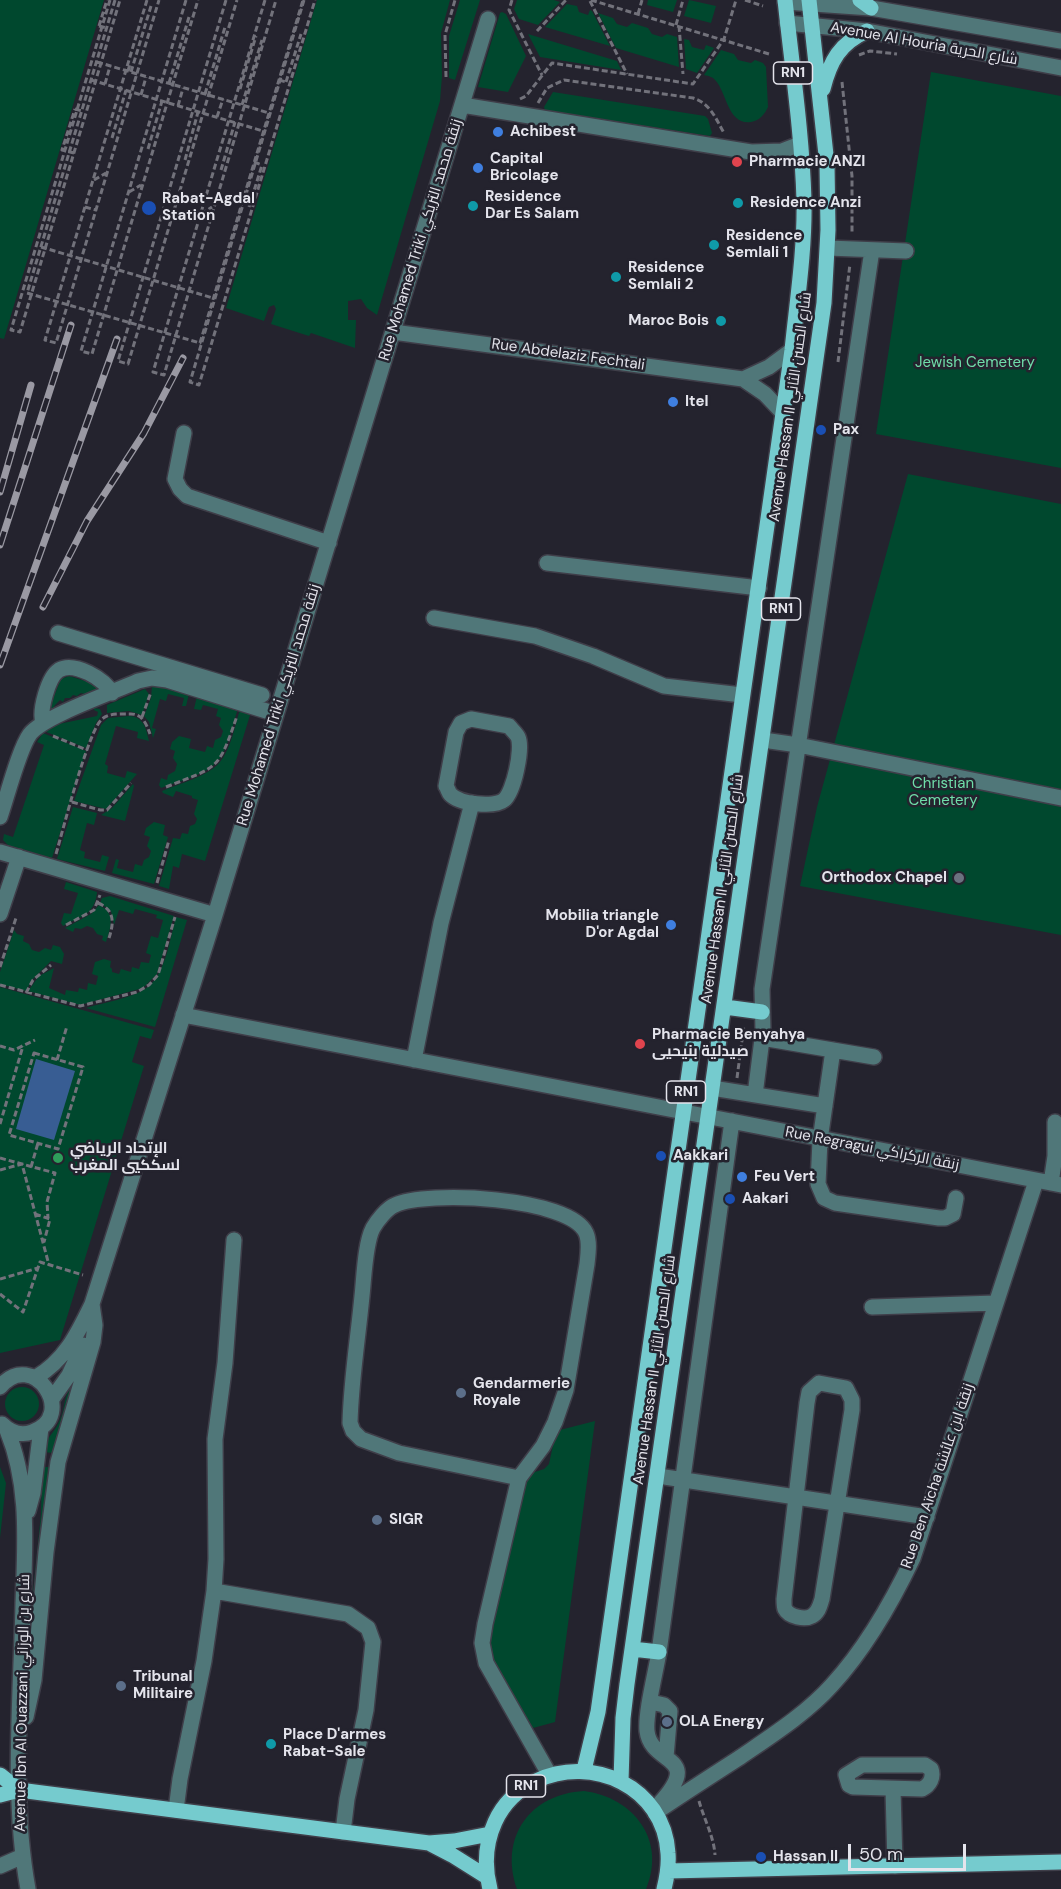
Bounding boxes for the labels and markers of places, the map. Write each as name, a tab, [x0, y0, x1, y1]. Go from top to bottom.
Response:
place label: Achibest	[510, 123, 576, 141]
marker: Achibest	[491, 125, 505, 139]
place label: Capital Bricolage	[490, 150, 559, 185]
place label: Pharmacie ANZI	[749, 153, 865, 171]
marker: Pharmacie ANZI	[730, 155, 744, 169]
marker: Capital Bricolage	[471, 161, 485, 175]
place label: Residence Dar Es Salam	[485, 188, 579, 223]
place label: Rabat-Agdal Station	[162, 190, 255, 225]
place label: Residence Anzi	[750, 194, 861, 212]
marker: Residence Anzi	[731, 196, 745, 210]
marker: Rabat-Agdal Station	[140, 199, 158, 217]
marker: Residence Dar Es Salam	[466, 199, 480, 213]
place label: Residence Semlali 1	[726, 227, 802, 262]
marker: Residence Semlali 1	[707, 238, 721, 252]
place label: Residence Semlali 2	[628, 259, 704, 294]
marker: Residence Semlali 2	[609, 270, 623, 284]
place label: Maroc Bois	[628, 312, 709, 330]
marker: Maroc Bois	[714, 314, 728, 328]
place label: Itel	[685, 393, 708, 411]
marker: Itel	[666, 395, 680, 409]
place label: Pax	[833, 421, 859, 439]
marker: Pax	[814, 423, 828, 437]
place label: Orthodox Chapel	[822, 869, 947, 887]
marker: Orthodox Chapel	[952, 871, 966, 885]
place label: Mobilia triangle D'or Agdal	[545, 907, 659, 942]
marker: Mobilia triangle D'or Agdal	[664, 918, 678, 932]
place label: Pharmacie Benyahya صيدلية بنيحيى	[652, 1026, 805, 1061]
marker: Pharmacie Benyahya صيدلية بنيحيى	[633, 1037, 647, 1051]
place label: الإتحاد الرياضي لسككيي المغرب	[70, 1140, 180, 1175]
place label: Aakkari	[673, 1147, 728, 1165]
marker: Aakkari	[654, 1149, 668, 1163]
marker: الإتحاد الرياضي لسككيي المغرب	[51, 1151, 65, 1165]
place label: Feu Vert	[754, 1168, 815, 1186]
marker: Feu Vert	[735, 1170, 749, 1184]
place label: Aakari	[742, 1190, 789, 1208]
marker: Aakari	[723, 1192, 737, 1206]
place label: Gendarmerie Royale	[473, 1375, 570, 1410]
marker: Gendarmerie Royale	[454, 1386, 468, 1400]
place label: SIGR	[389, 1511, 423, 1529]
marker: SIGR	[370, 1513, 384, 1527]
place label: Tribunal Militaire	[133, 1668, 193, 1703]
marker: Tribunal Militaire	[114, 1679, 128, 1693]
place label: OLA Energy	[679, 1713, 764, 1731]
marker: OLA Energy	[660, 1715, 674, 1729]
place label: Place D'armes Rabat-Sale	[283, 1726, 386, 1761]
marker: Place D'armes Rabat-Sale	[264, 1737, 278, 1751]
place label: Hassan II	[773, 1848, 838, 1866]
marker: Hassan II	[754, 1850, 768, 1864]

